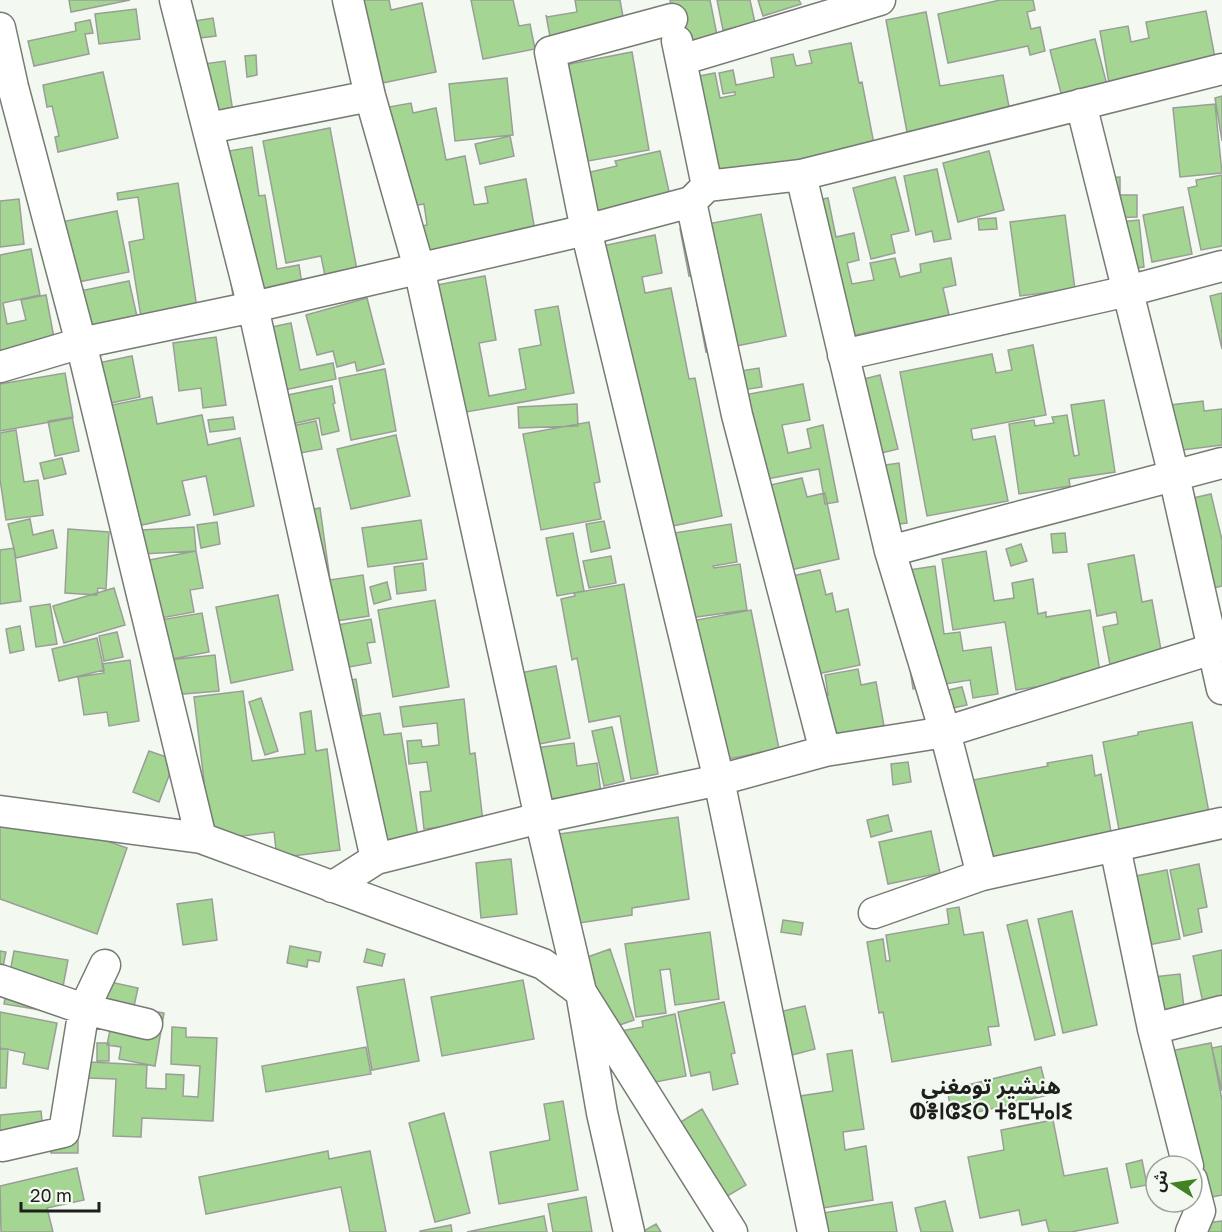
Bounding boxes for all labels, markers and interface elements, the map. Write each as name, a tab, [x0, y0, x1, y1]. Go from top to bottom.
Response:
district label: هنشير تومغني ⵀⴻⵏⵛⵉⵔ ⵜⵓⵎⵖⴰⵏⵉ	[909, 1072, 1073, 1124]
north arrow	[1144, 1154, 1204, 1214]
text: ش	[1147, 1168, 1171, 1194]
scale bar	[21, 1175, 99, 1213]
text: 20 m	[30, 1184, 72, 1206]

